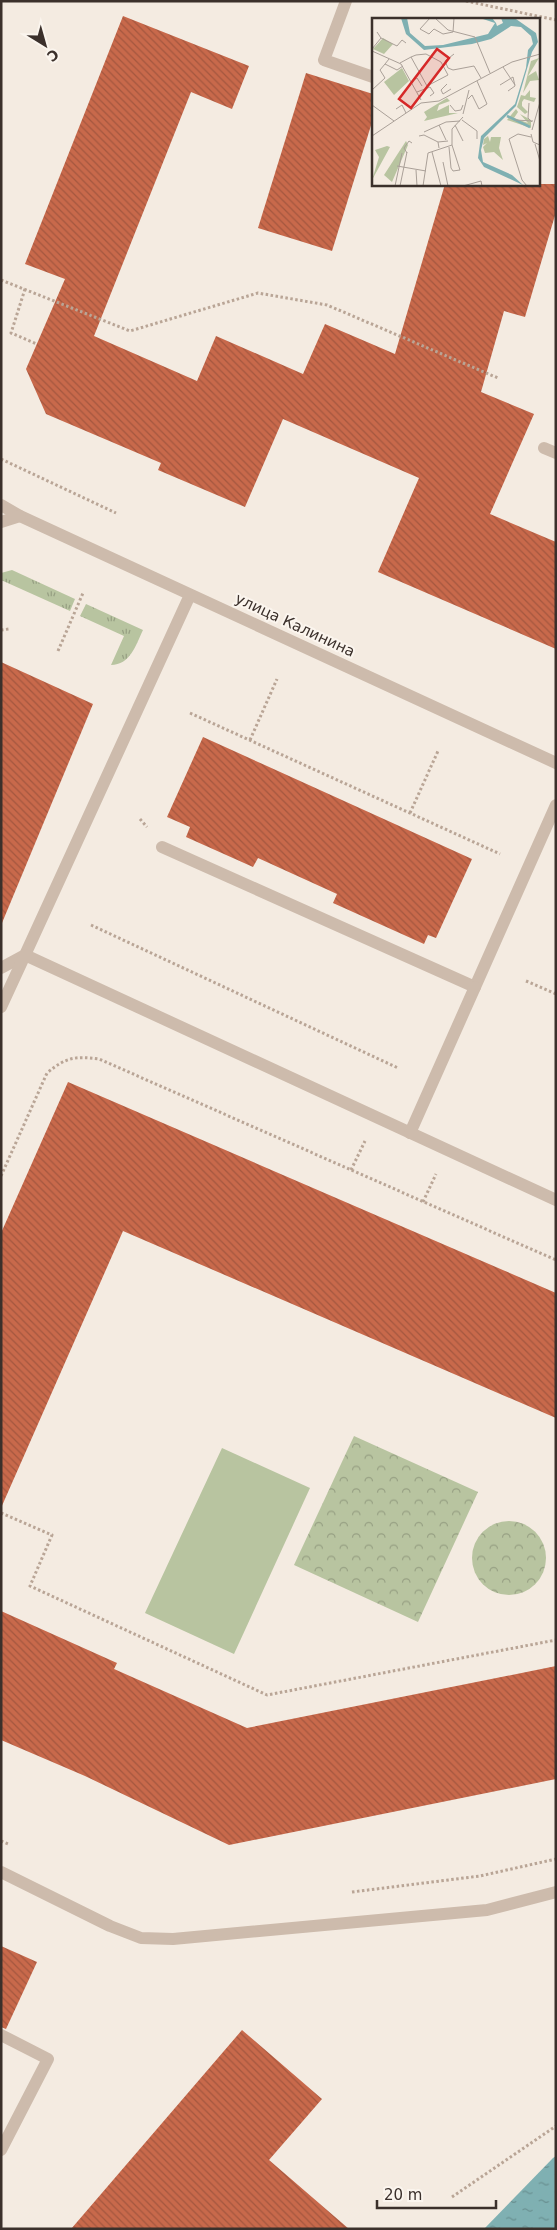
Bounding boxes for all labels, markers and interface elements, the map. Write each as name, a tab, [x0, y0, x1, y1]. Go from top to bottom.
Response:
inset map	[372, 18, 540, 185]
north arrow	[20, 20, 70, 70]
text: С	[44, 46, 62, 65]
street label: улица Калинина	[232, 589, 358, 661]
scale bar	[377, 2178, 496, 2210]
text: 20 m	[384, 2186, 422, 2204]

